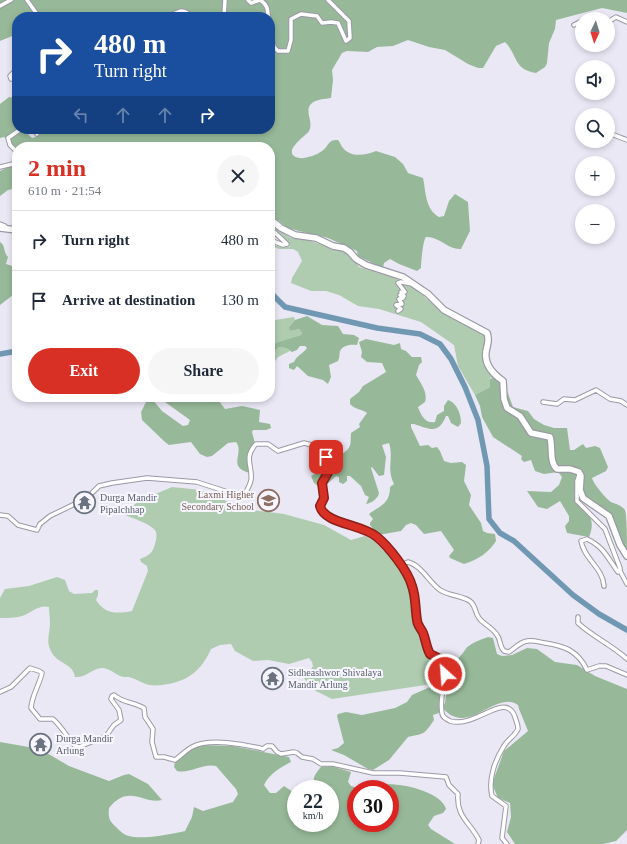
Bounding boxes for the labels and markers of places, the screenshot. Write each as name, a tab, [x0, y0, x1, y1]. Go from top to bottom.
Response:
pin	[309, 440, 343, 474]
school or university icon: Laxmi Higher Secondary School	[256, 487, 282, 513]
place label: Laxmi Higher Secondary School	[182, 489, 255, 512]
temple icon: Durga Mandir Pipalchhap	[71, 490, 97, 516]
place label: Durga Mandir Pipalchhap	[100, 492, 157, 515]
temple icon: Sidheashwor Shivalaya Mandir Arlung	[259, 665, 285, 691]
place label: Sidheashwor Shivalaya Mandir Arlung	[288, 667, 382, 690]
temple icon: Durga Mandir Arlung	[27, 731, 53, 757]
place label: Durga Mandir Arlung	[56, 733, 113, 756]

